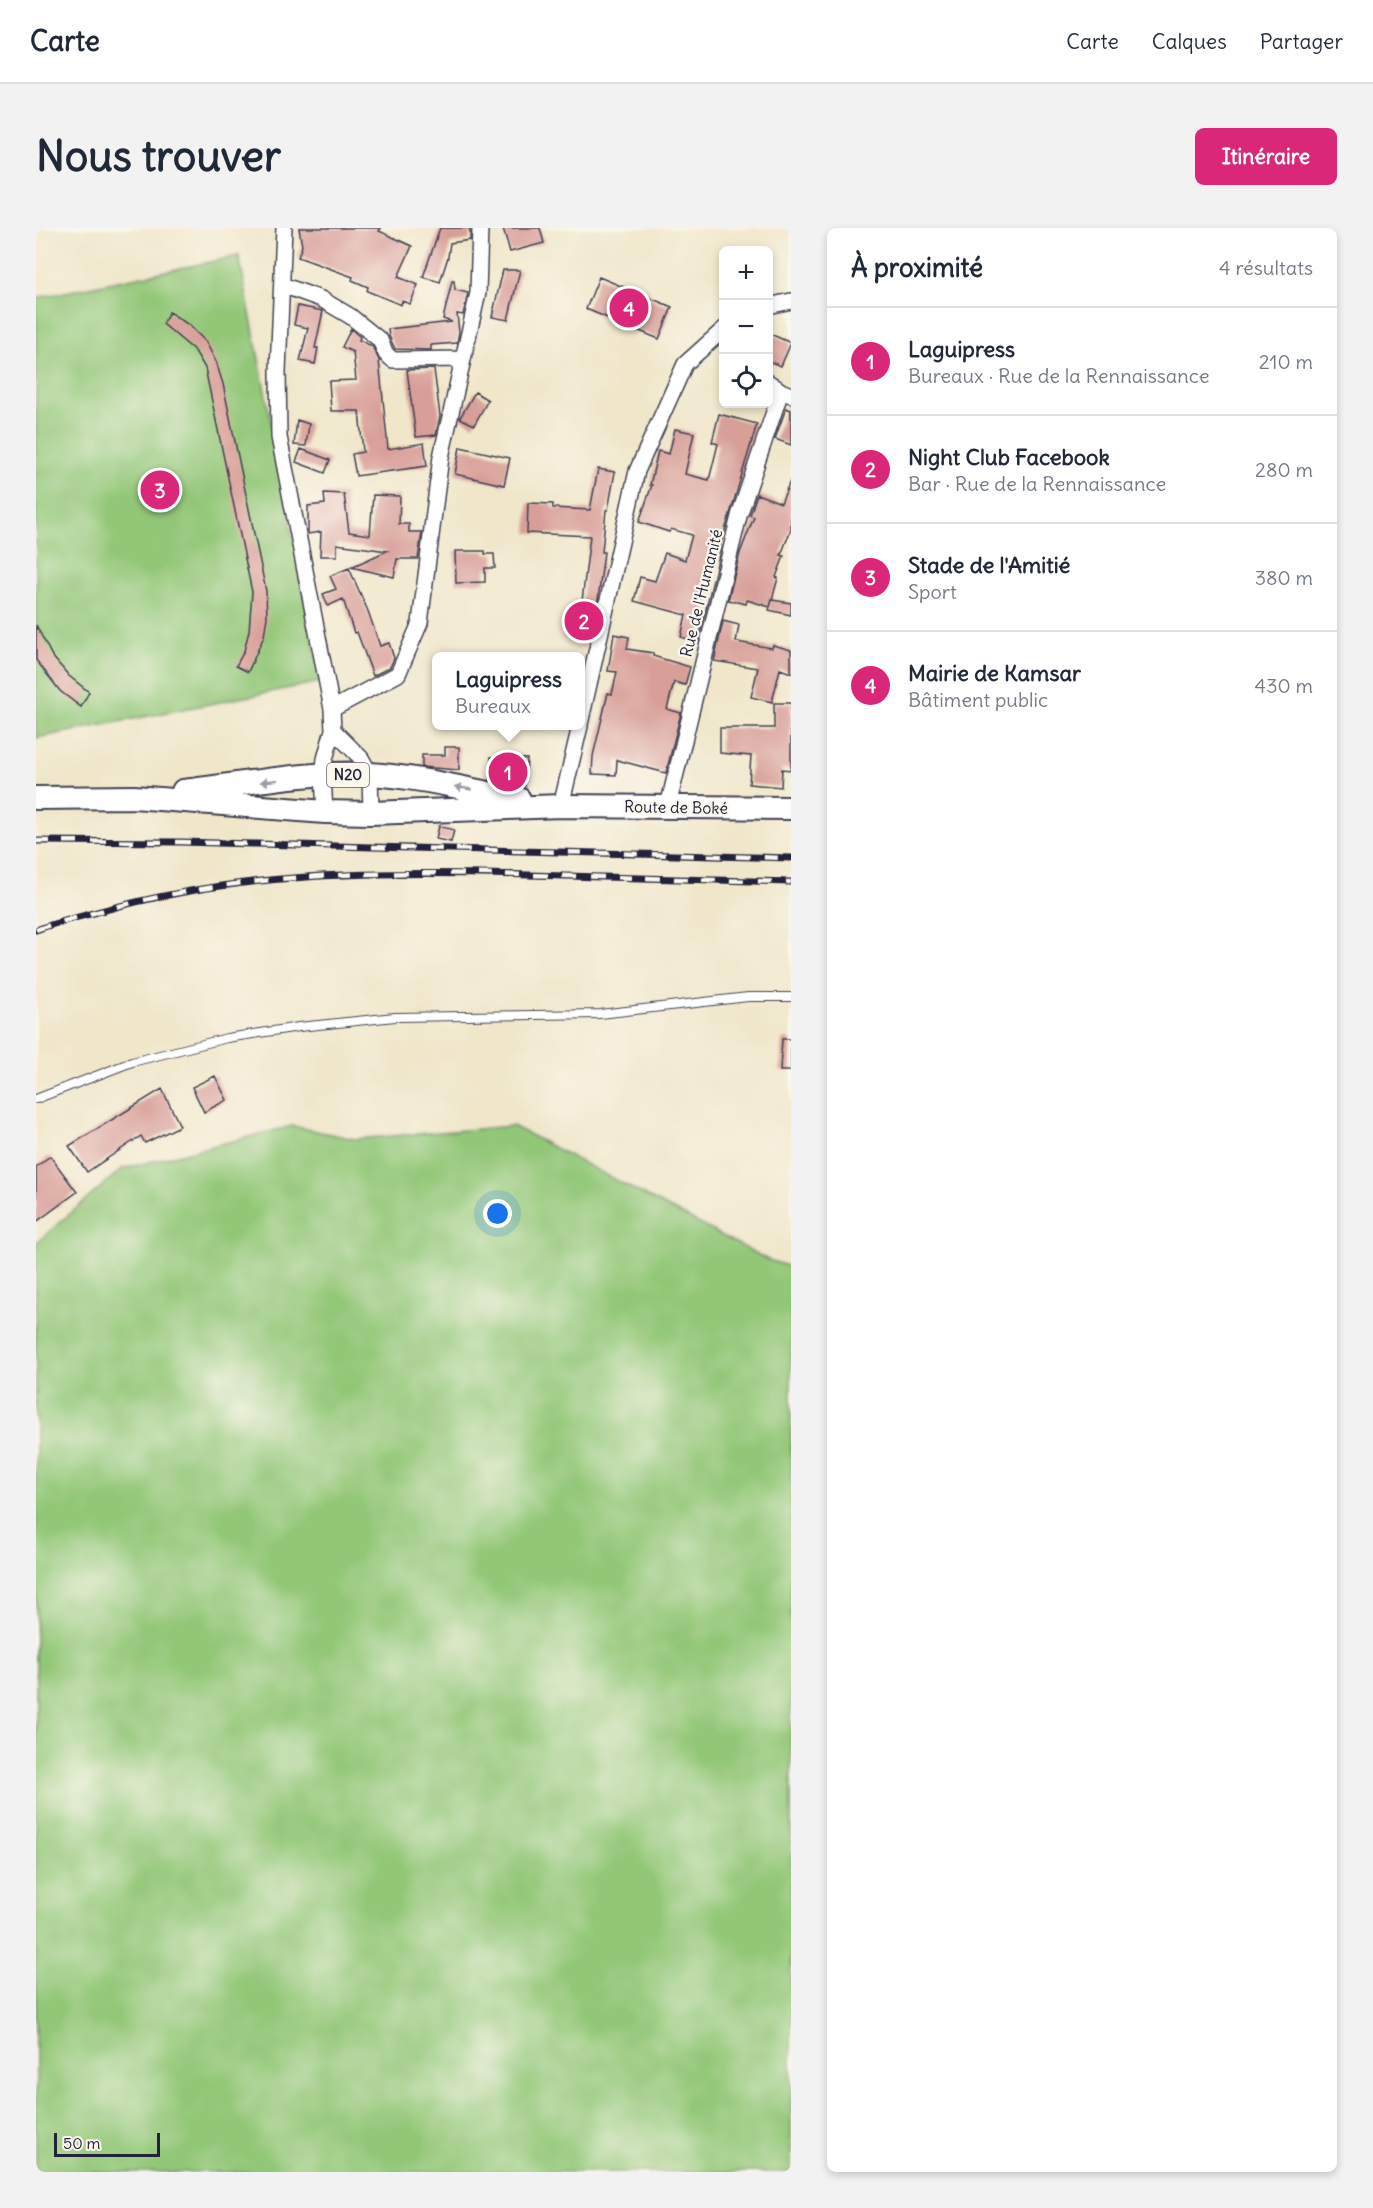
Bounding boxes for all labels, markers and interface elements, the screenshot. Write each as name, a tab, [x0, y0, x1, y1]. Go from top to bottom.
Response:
text: Carte	[30, 23, 100, 59]
text: Carte	[1066, 28, 1119, 55]
text: Calques	[1152, 28, 1227, 55]
text: Partager	[1260, 28, 1343, 55]
button: Itinéraire	[1195, 128, 1337, 185]
text: Nous trouver	[36, 130, 281, 182]
map controls	[719, 246, 773, 408]
button: +	[719, 246, 773, 300]
text: À proximité	[851, 251, 983, 284]
text: 4 résultats	[1219, 255, 1313, 280]
pin: 4	[610, 286, 648, 331]
button: −	[719, 300, 773, 354]
text: Laguipress	[908, 335, 1015, 363]
text: 1	[867, 349, 874, 374]
text: 210 m	[1259, 349, 1313, 374]
button: locate	[719, 354, 773, 408]
text: Bureaux · Rue de la Rennaissance	[908, 363, 1209, 388]
text: Night Club Facebook	[908, 443, 1110, 471]
text: 2	[865, 457, 876, 482]
text: 280 m	[1255, 457, 1313, 482]
pin: 3	[140, 468, 180, 512]
text: Bar · Rue de la Rennaissance	[908, 471, 1166, 496]
street label: Rue de l'Humanité	[675, 527, 727, 659]
text: Stade de l'Amitié	[908, 551, 1070, 579]
text: 3	[865, 565, 876, 590]
text: 380 m	[1255, 565, 1313, 590]
text: Sport	[908, 579, 957, 604]
pin: 2	[564, 598, 604, 644]
popup	[432, 652, 585, 730]
text: Mairie de Kamsar	[908, 659, 1081, 687]
text: Laguipress	[455, 665, 562, 693]
text: 4	[865, 673, 876, 698]
text: 430 m	[1255, 673, 1313, 698]
text: Bâtiment public	[908, 687, 1048, 712]
text: Bureaux	[455, 693, 531, 718]
pin: 1	[488, 750, 528, 794]
road number: N20	[327, 763, 369, 787]
one-way arrow	[259, 776, 278, 785]
one-way arrow	[453, 783, 472, 792]
street label: Route de Boké	[624, 796, 728, 818]
your location	[483, 1199, 512, 1228]
scale bar	[54, 2130, 160, 2158]
text: 50 m	[63, 2133, 101, 2153]

